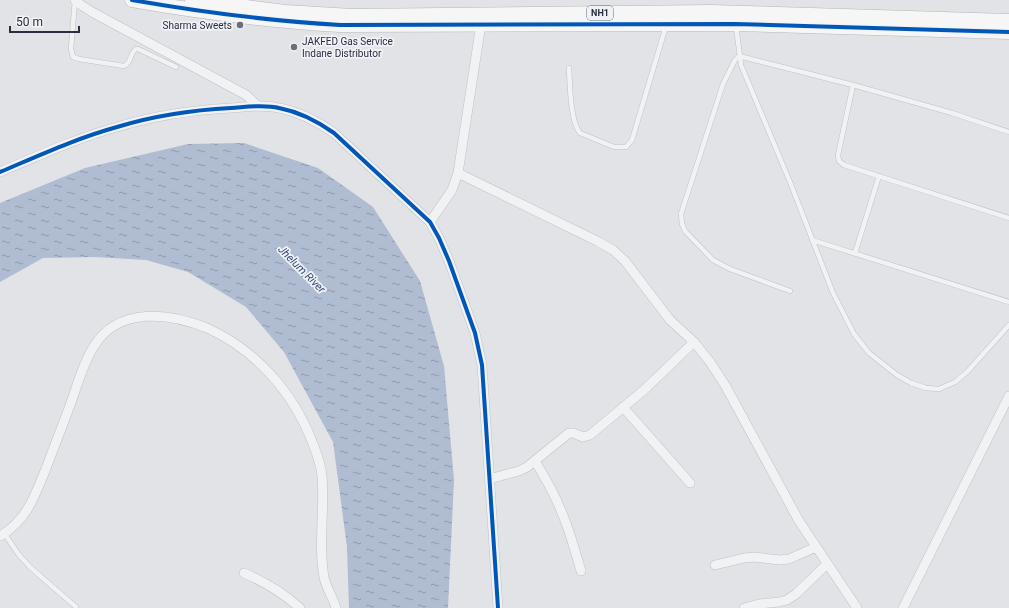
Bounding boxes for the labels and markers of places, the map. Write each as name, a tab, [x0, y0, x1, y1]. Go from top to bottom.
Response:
place label: Sharma Sweets	[163, 20, 232, 31]
marker: Sharma Sweets	[235, 20, 245, 30]
place label: JAKFED Gas Service Indane Distributor	[302, 36, 393, 59]
marker: JAKFED Gas Service Indane Distributor	[289, 42, 299, 52]

